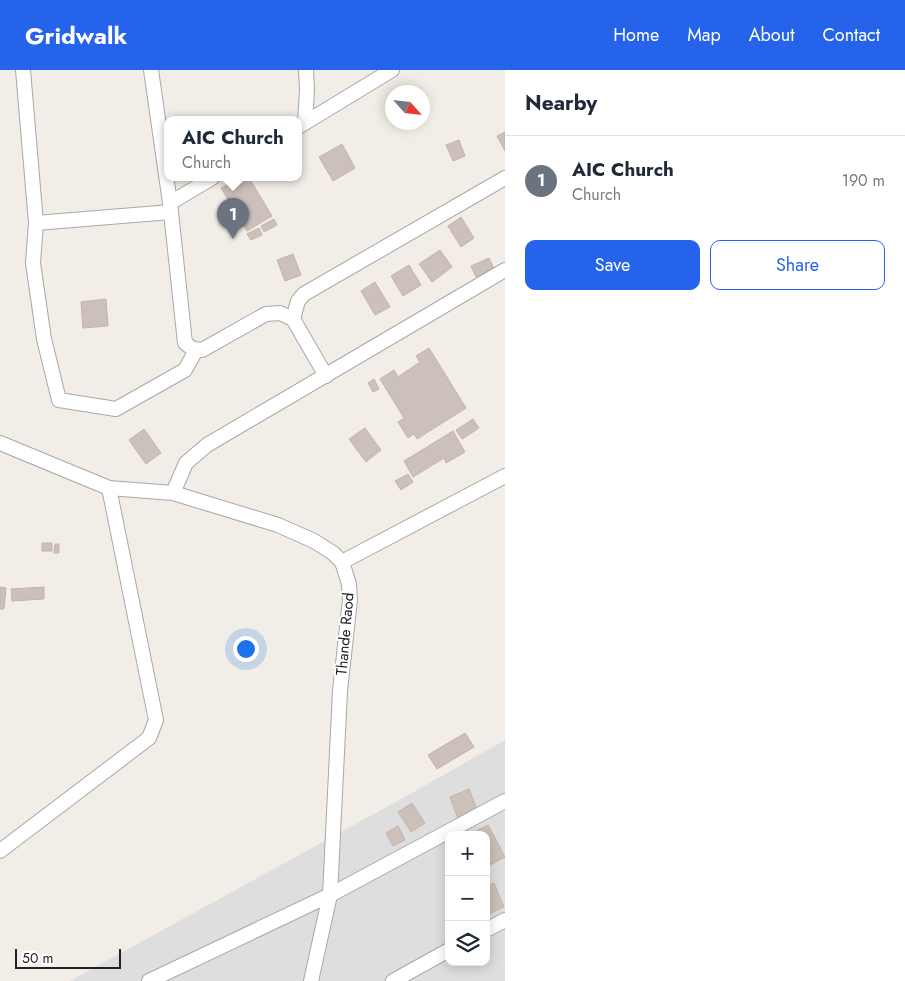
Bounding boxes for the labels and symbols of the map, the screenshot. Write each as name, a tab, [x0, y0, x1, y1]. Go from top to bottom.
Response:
north arrow	[385, 85, 430, 130]
pin: 1	[217, 198, 249, 239]
street label: Thande Raod	[330, 592, 360, 676]
your location	[233, 636, 259, 662]
scale bar	[15, 946, 121, 969]

